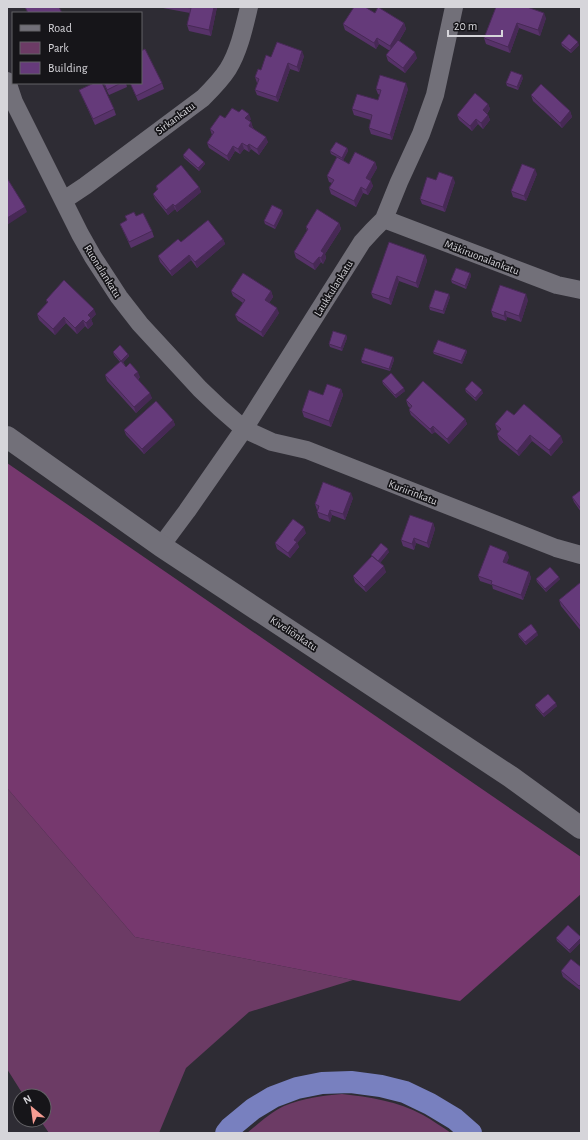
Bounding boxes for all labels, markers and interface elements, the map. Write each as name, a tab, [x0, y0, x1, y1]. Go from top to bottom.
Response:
legend	[12, 12, 142, 84]
scale bar	[448, 12, 502, 38]
text: 20 m	[454, 20, 477, 32]
text: Road	[48, 22, 72, 34]
text: Park	[48, 42, 69, 54]
text: Building	[48, 62, 88, 74]
street label: Sirkankatu	[154, 100, 197, 137]
street label: Mäkiruonalankatu	[443, 238, 521, 277]
street label: Ruonalankatu	[82, 243, 123, 300]
street label: Laukkulankatu	[312, 258, 355, 318]
street label: Kuriirinkatu	[387, 478, 439, 507]
street label: Kiveliönkatu	[268, 614, 320, 653]
north arrow	[12, 1088, 52, 1128]
text: N	[21, 1093, 33, 1106]

